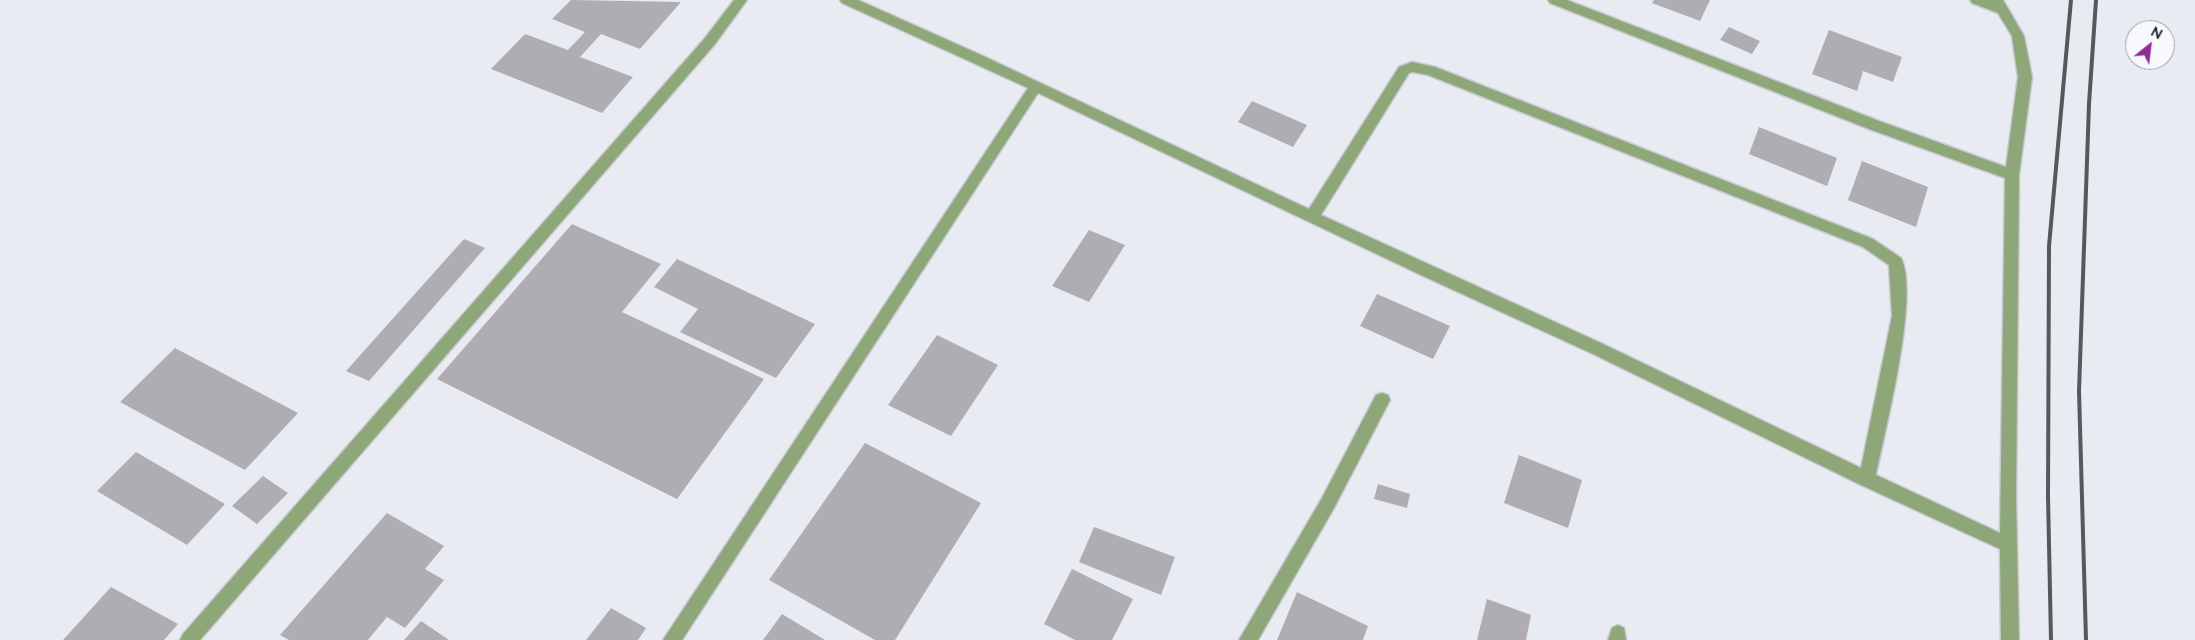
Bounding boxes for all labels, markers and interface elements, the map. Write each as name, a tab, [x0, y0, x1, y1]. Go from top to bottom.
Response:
north arrow	[2125, 20, 2175, 70]
text: N	[2148, 22, 2166, 43]

